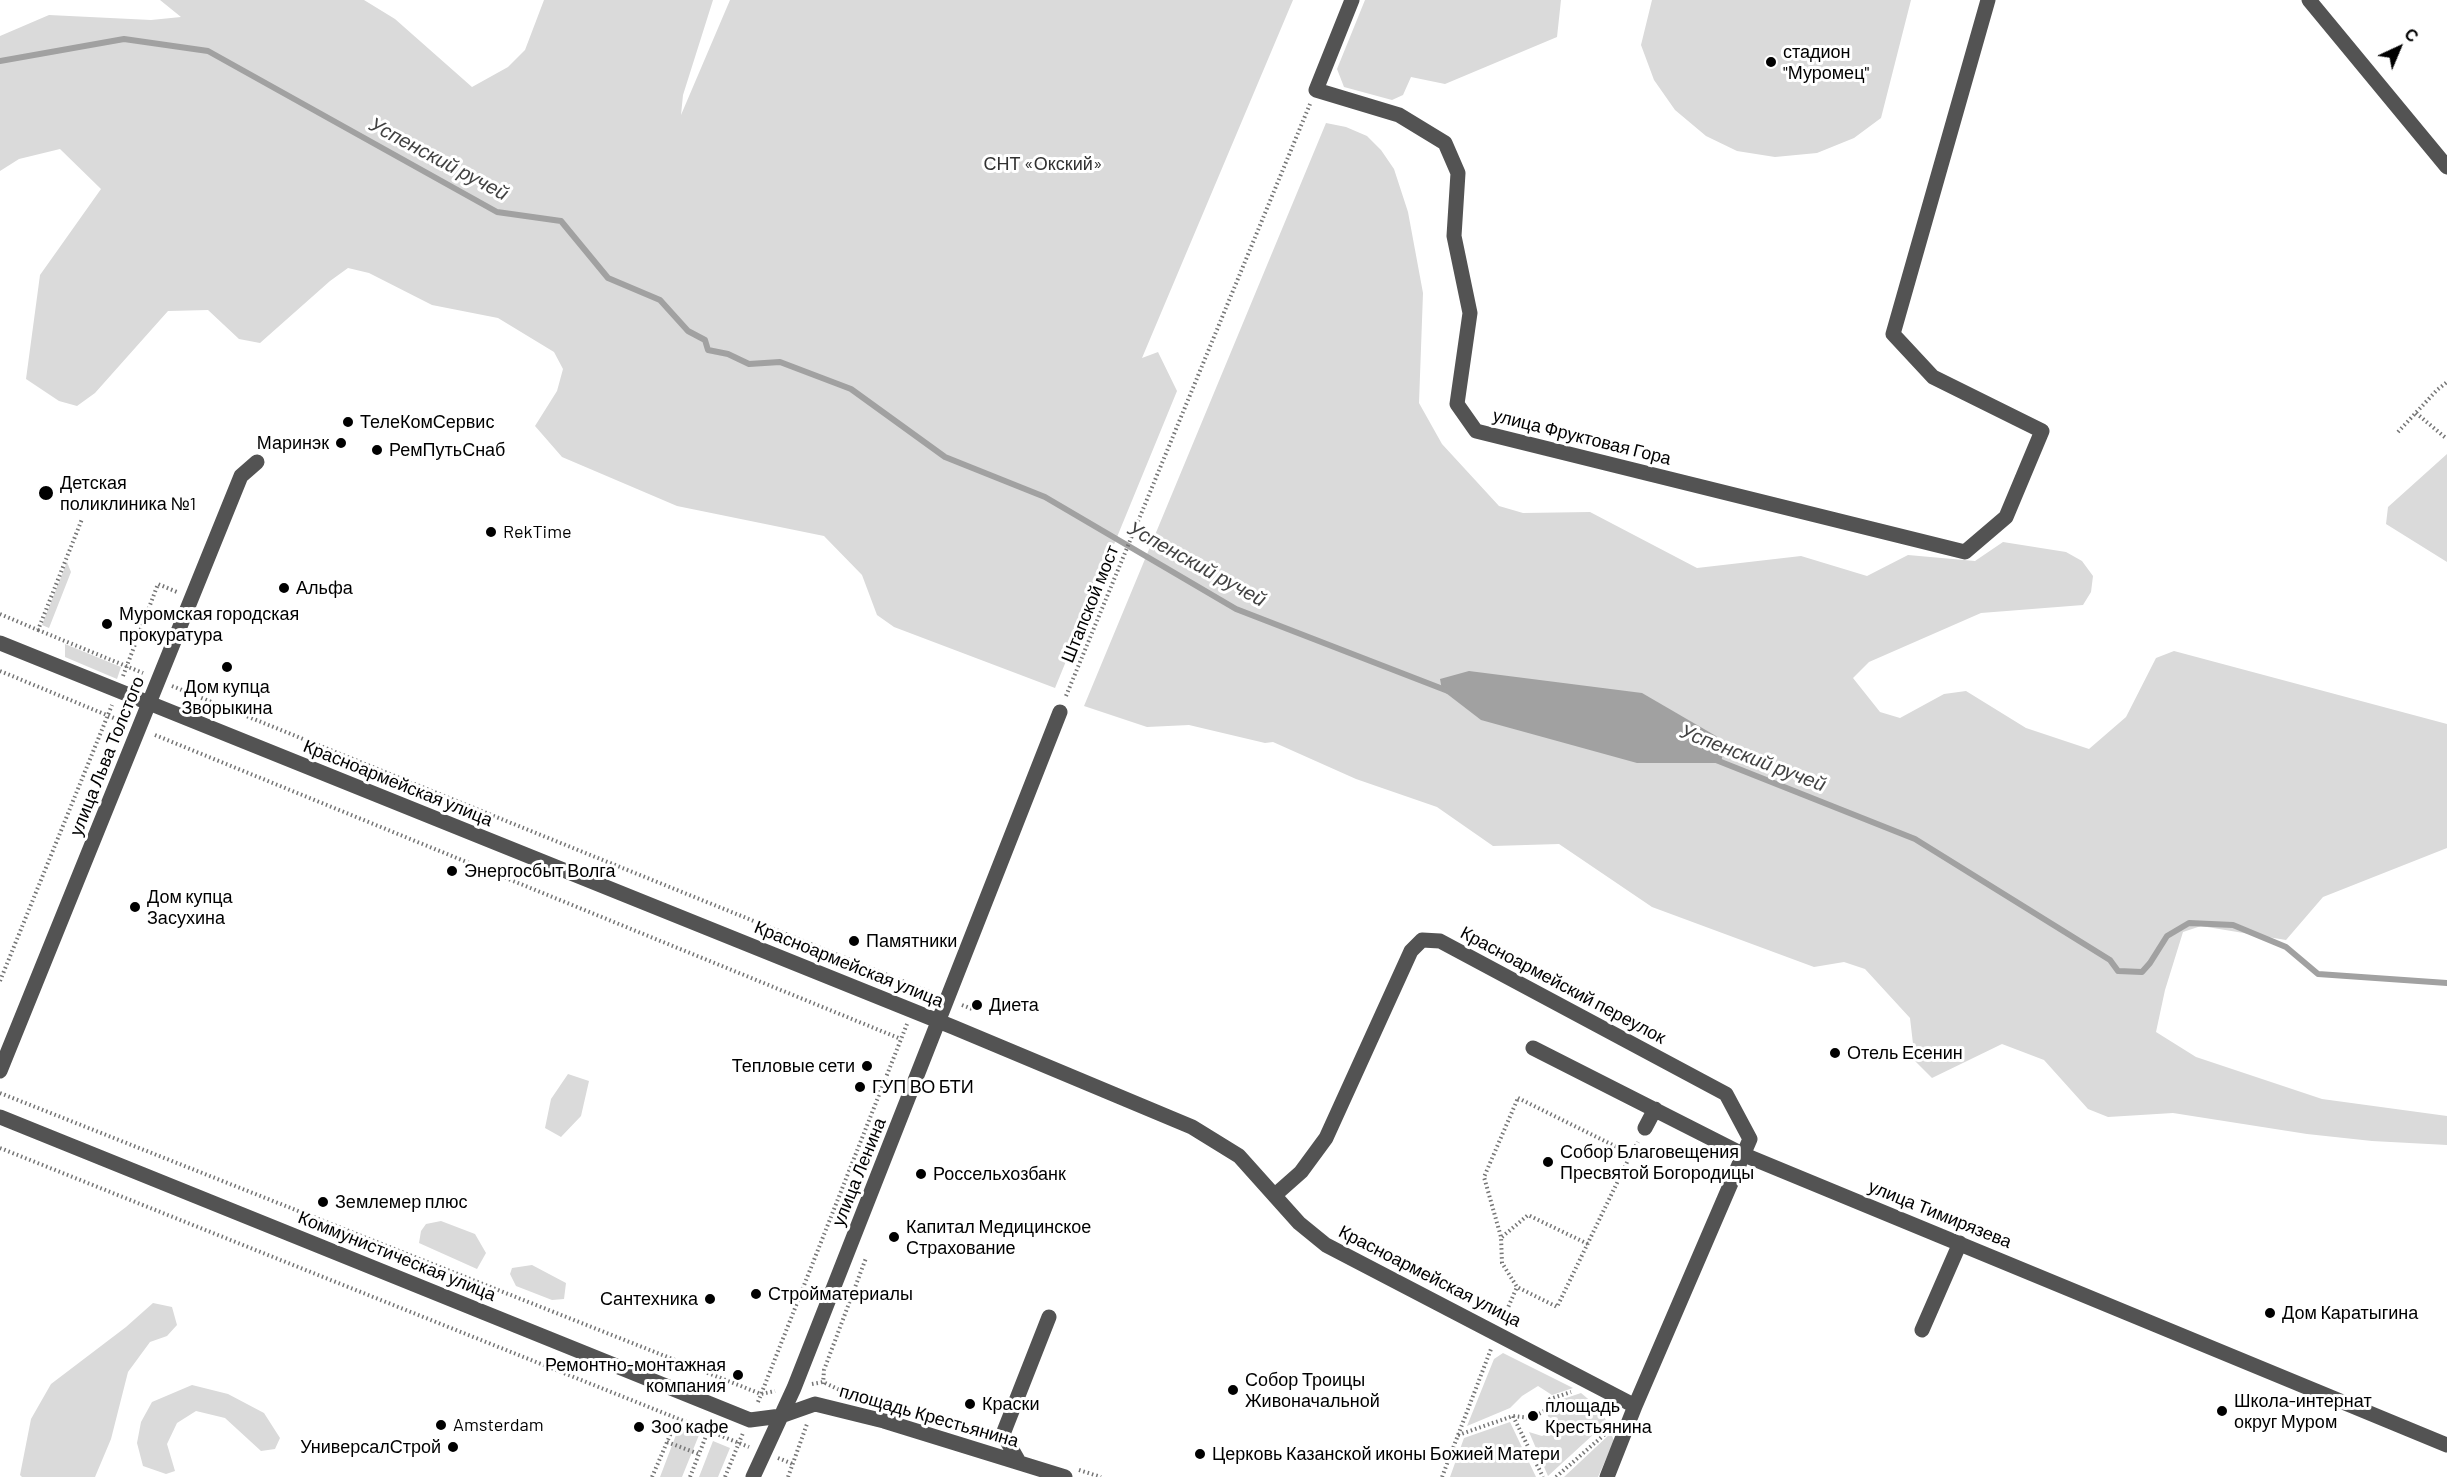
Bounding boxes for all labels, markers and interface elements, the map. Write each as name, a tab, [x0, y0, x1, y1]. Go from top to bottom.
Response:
north arrow	[2369, 18, 2429, 78]
text: С	[2401, 24, 2423, 46]
place label: стадион "Муромец"	[1783, 41, 1869, 84]
marker: стадион "Муромец"	[1764, 55, 1778, 69]
water label: Успенский ручей	[365, 112, 513, 206]
park label: СНТ «Окский»	[983, 153, 1103, 175]
street label: улица Фруктовая Гора	[1491, 404, 1673, 470]
place label: ТелеКомСервис	[360, 411, 494, 433]
marker: ТелеКомСервис	[341, 415, 355, 429]
place label: Маринэк	[257, 432, 329, 454]
marker: Маринэк	[334, 436, 348, 450]
place label: РемПутьСнаб	[389, 439, 505, 461]
marker: РемПутьСнаб	[370, 443, 384, 457]
place label: Детская поликлиника №1	[60, 472, 196, 514]
marker: Детская поликлиника №1	[37, 484, 55, 502]
water label: Успенский ручей	[1124, 516, 1270, 612]
place label: RekTime	[503, 521, 572, 543]
marker: RekTime	[484, 525, 498, 539]
street label: Штапской мост	[1057, 542, 1123, 666]
place label: Альфа	[296, 577, 353, 599]
marker: Альфа	[277, 581, 291, 595]
place label: Муромская городская прокуратура	[119, 603, 299, 646]
marker: Муромская городская прокуратура	[100, 617, 114, 631]
marker: Дом купца Зворыкина	[220, 660, 234, 674]
street label: улица Льва Толстого	[65, 673, 149, 839]
place label: Дом купца Зворыкина	[181, 676, 273, 718]
water label: Успенский ручей	[1677, 719, 1829, 797]
street label: Красноармейская улица	[300, 735, 496, 831]
place label: Энергосбыт Волга	[464, 860, 615, 882]
marker: Энергосбыт Волга	[445, 864, 459, 878]
place label: Дом купца Засухина	[147, 886, 233, 928]
marker: Дом купца Засухина	[128, 900, 142, 914]
street label: Красноармейская улица	[751, 916, 947, 1012]
street label: Красноармейский переулок	[1457, 922, 1669, 1048]
place label: Памятники	[866, 930, 957, 952]
marker: Памятники	[847, 934, 861, 948]
place label: Диета	[989, 994, 1039, 1016]
marker: Диета	[970, 998, 984, 1012]
place label: Отель Есенин	[1847, 1042, 1963, 1064]
marker: Отель Есенин	[1828, 1046, 1842, 1060]
place label: Тепловые сети	[732, 1055, 855, 1077]
marker: Тепловые сети	[860, 1059, 874, 1073]
place label: ГУП ВО БТИ	[872, 1076, 974, 1098]
marker: ГУП ВО БТИ	[853, 1080, 867, 1094]
street label: улица Ленина	[827, 1115, 891, 1229]
place label: Собор Благовещения Пресвятой Богородицы	[1560, 1141, 1754, 1184]
marker: Собор Благовещения Пресвятой Богородицы	[1541, 1155, 1555, 1169]
place label: Россельхозбанк	[933, 1163, 1066, 1185]
marker: Россельхозбанк	[914, 1167, 928, 1181]
street label: улица Тимирязева	[1865, 1175, 2015, 1253]
place label: Землемер плюс	[335, 1191, 468, 1213]
marker: Землемер плюс	[316, 1195, 330, 1209]
street label: Коммунистическая улица	[295, 1206, 499, 1306]
place label: Капитал Медицинское Страхование	[906, 1216, 1091, 1258]
street label: Красноармейская улица	[1335, 1221, 1525, 1331]
marker: Капитал Медицинское Страхование	[887, 1230, 901, 1244]
place label: Стройматериалы	[768, 1283, 913, 1305]
marker: Стройматериалы	[749, 1287, 763, 1301]
place label: Сантехника	[600, 1288, 698, 1310]
marker: Сантехника	[703, 1292, 717, 1306]
place label: Дом Каратыгина	[2282, 1302, 2418, 1324]
marker: Дом Каратыгина	[2263, 1306, 2277, 1320]
place label: Ремонтно-монтажная компания	[545, 1354, 726, 1396]
marker: Ремонтно-монтажная компания	[731, 1368, 745, 1382]
place label: Собор Троицы Живоначальной	[1245, 1369, 1380, 1412]
street label: площадь Крестьянина	[837, 1380, 1021, 1452]
marker: Собор Троицы Живоначальной	[1226, 1383, 1240, 1397]
place label: Школа-интернат округ Муром	[2234, 1390, 2372, 1432]
place label: Краски	[982, 1393, 1039, 1415]
place label: площадь Крестьянина	[1545, 1395, 1652, 1438]
marker: Краски	[963, 1397, 977, 1411]
marker: Школа-интернат округ Муром	[2215, 1404, 2229, 1418]
marker: площадь Крестьянина	[1526, 1409, 1540, 1423]
place label: Amsterdam	[453, 1414, 544, 1436]
place label: Зоо кафе	[651, 1416, 729, 1438]
marker: Amsterdam	[434, 1418, 448, 1432]
marker: Зоо кафе	[632, 1420, 646, 1434]
place label: УниверсалСтрой	[300, 1436, 441, 1458]
marker: УниверсалСтрой	[446, 1440, 460, 1454]
place label: Церковь Казанской иконы Божией Матери	[1212, 1443, 1560, 1465]
marker: Церковь Казанской иконы Божией Матери	[1193, 1447, 1207, 1461]

